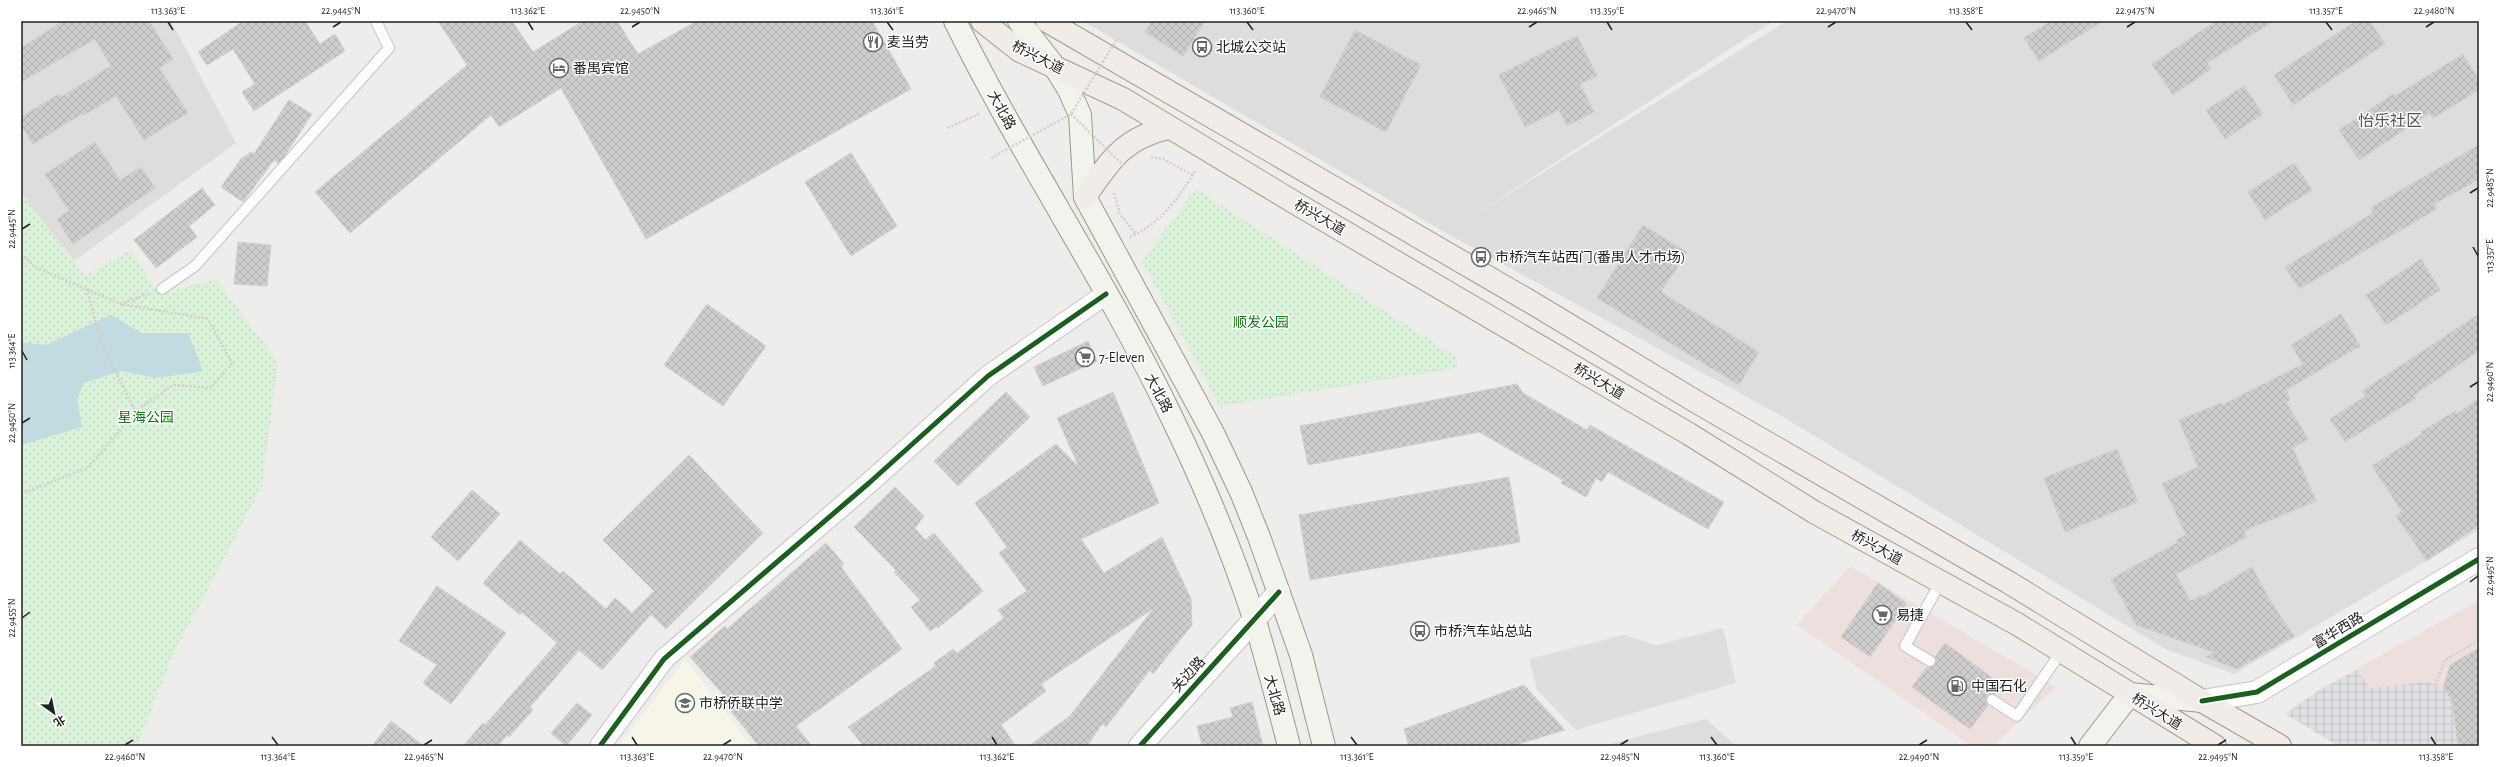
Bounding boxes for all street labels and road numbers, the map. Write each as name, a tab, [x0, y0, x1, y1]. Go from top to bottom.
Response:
street label: 桥兴大道	[1009, 38, 1066, 77]
street label: 大北路	[985, 88, 1019, 132]
street label: 桥兴大道	[1292, 197, 1348, 238]
street label: 桥兴大道	[1571, 361, 1627, 402]
street label: 大北路	[1142, 371, 1176, 415]
street label: 桥兴大道	[1849, 527, 1905, 568]
street label: 富华西路	[2310, 609, 2366, 651]
street label: 关边路	[1169, 654, 1208, 695]
street label: 大北路	[1262, 673, 1288, 717]
street label: 桥兴大道	[2129, 690, 2184, 733]

